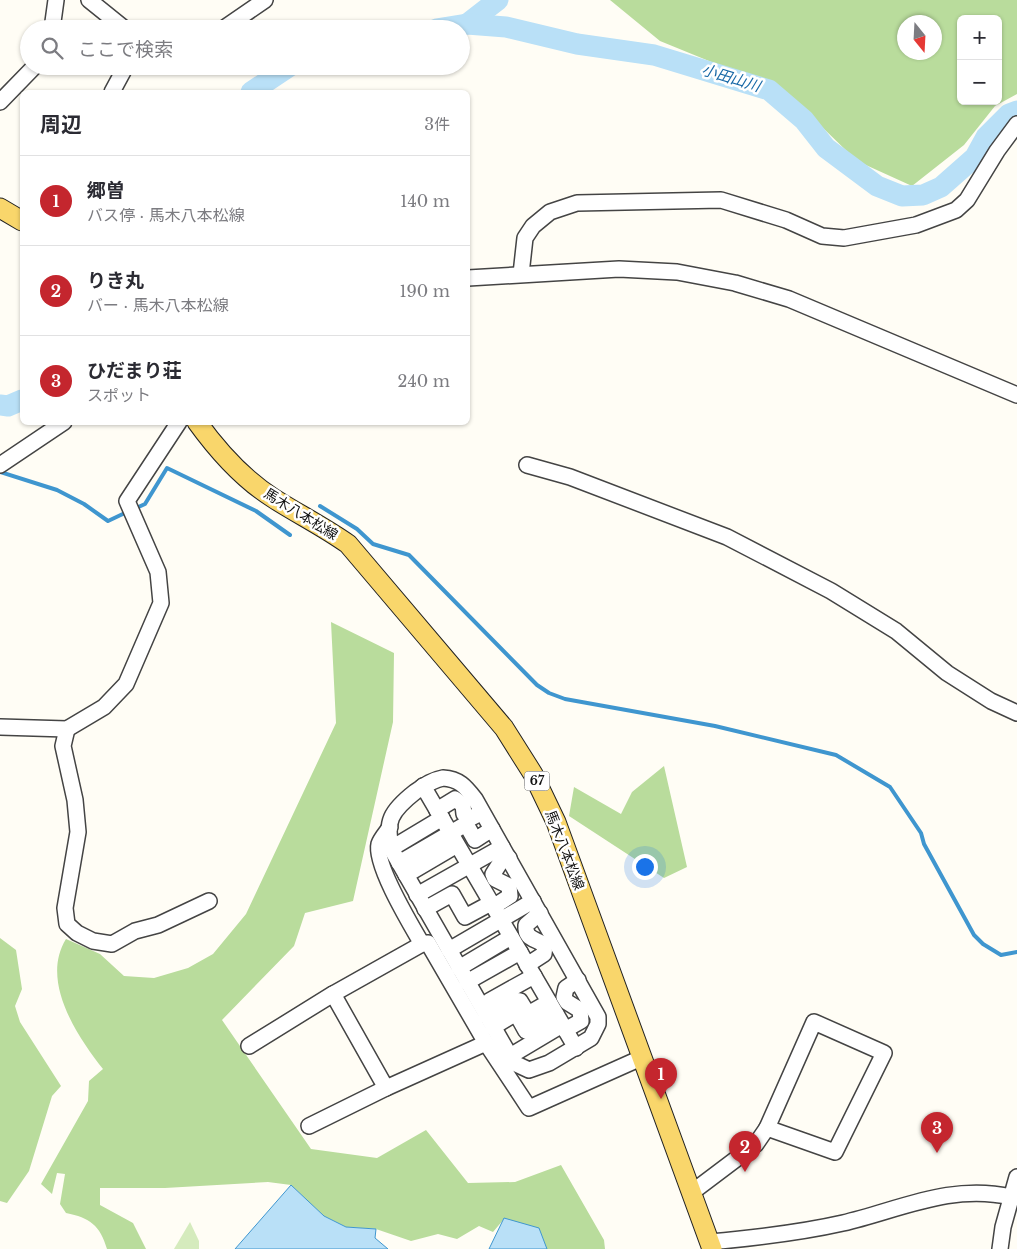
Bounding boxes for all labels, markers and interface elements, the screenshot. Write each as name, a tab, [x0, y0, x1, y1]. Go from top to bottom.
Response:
north arrow	[897, 15, 942, 60]
map controls	[957, 15, 1002, 105]
button: +	[957, 15, 1002, 60]
search box	[20, 20, 470, 75]
icon: search	[38, 34, 66, 62]
text: ここで検索	[78, 38, 173, 61]
water label: 小田山川	[700, 60, 765, 96]
button: −	[957, 60, 1002, 105]
text: 周辺	[40, 112, 82, 138]
text: 3件	[424, 114, 450, 134]
text: 郷曽	[87, 179, 125, 202]
text: 1	[53, 191, 59, 211]
text: 140 m	[400, 191, 450, 211]
text: バス停 · 馬木八本松線	[87, 205, 245, 225]
text: りき丸	[87, 269, 144, 292]
text: 2	[51, 281, 61, 301]
text: 190 m	[399, 281, 450, 301]
text: バー · 馬木八本松線	[87, 295, 229, 315]
text: ひだまり荘	[87, 359, 182, 382]
text: 3	[51, 371, 61, 391]
text: 240 m	[398, 371, 450, 391]
text: スポット	[87, 385, 151, 405]
street label: 馬木八本松線	[261, 484, 341, 544]
road number: 67	[524, 771, 550, 790]
street label: 馬木八本松線	[542, 808, 588, 892]
your location	[632, 854, 658, 880]
pin: 1	[645, 1058, 677, 1099]
pin: 3	[921, 1112, 953, 1153]
pin: 2	[729, 1131, 761, 1172]

